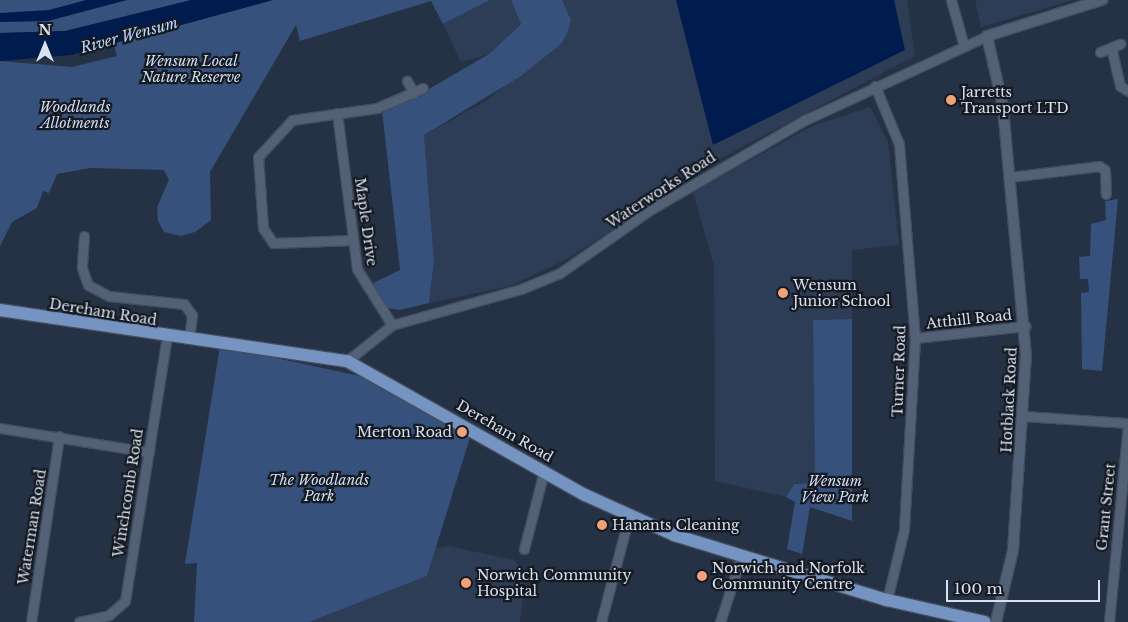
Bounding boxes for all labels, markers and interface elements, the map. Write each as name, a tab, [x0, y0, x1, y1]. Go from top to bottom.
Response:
water label: River Wensum	[78, 13, 180, 57]
north arrow	[20, 20, 70, 70]
text: N	[38, 21, 52, 39]
park label: Wensum Local Nature Reserve	[142, 53, 240, 85]
place label: Jarretts Transport LTD	[961, 84, 1069, 116]
marker: Jarretts Transport LTD	[945, 94, 957, 106]
park label: Woodlands Allotments	[39, 99, 111, 132]
street label: Waterworks Road	[603, 148, 719, 232]
street label: Maple Drive	[351, 177, 381, 267]
place label: Wensum Junior School	[793, 277, 891, 310]
marker: Wensum Junior School	[777, 287, 789, 299]
street label: Dereham Road	[48, 295, 158, 329]
street label: Atthill Road	[925, 306, 1013, 332]
street label: Turner Road	[889, 325, 909, 417]
street label: Hotblack Road	[998, 347, 1020, 453]
street label: Dereham Road	[454, 397, 556, 465]
place label: Merton Road	[357, 424, 452, 440]
marker: Merton Road	[456, 426, 468, 438]
street label: Winchcomb Road	[110, 427, 146, 559]
street label: Grant Street	[1093, 463, 1119, 551]
street label: Waterman Road	[15, 468, 49, 586]
park label: The Woodlands Park	[269, 472, 369, 504]
park label: Wensum View Park	[801, 473, 869, 506]
place label: Hanants Cleaning	[612, 517, 739, 533]
marker: Hanants Cleaning	[596, 519, 608, 531]
place label: Norwich and Norfolk Community Centre	[712, 560, 865, 592]
place label: Norwich Community Hospital	[477, 567, 631, 600]
marker: Norwich and Norfolk Community Centre	[696, 570, 708, 582]
scale bar	[948, 570, 1102, 602]
marker: Norwich Community Hospital	[459, 576, 473, 590]
text: 100 m	[954, 579, 1003, 598]

